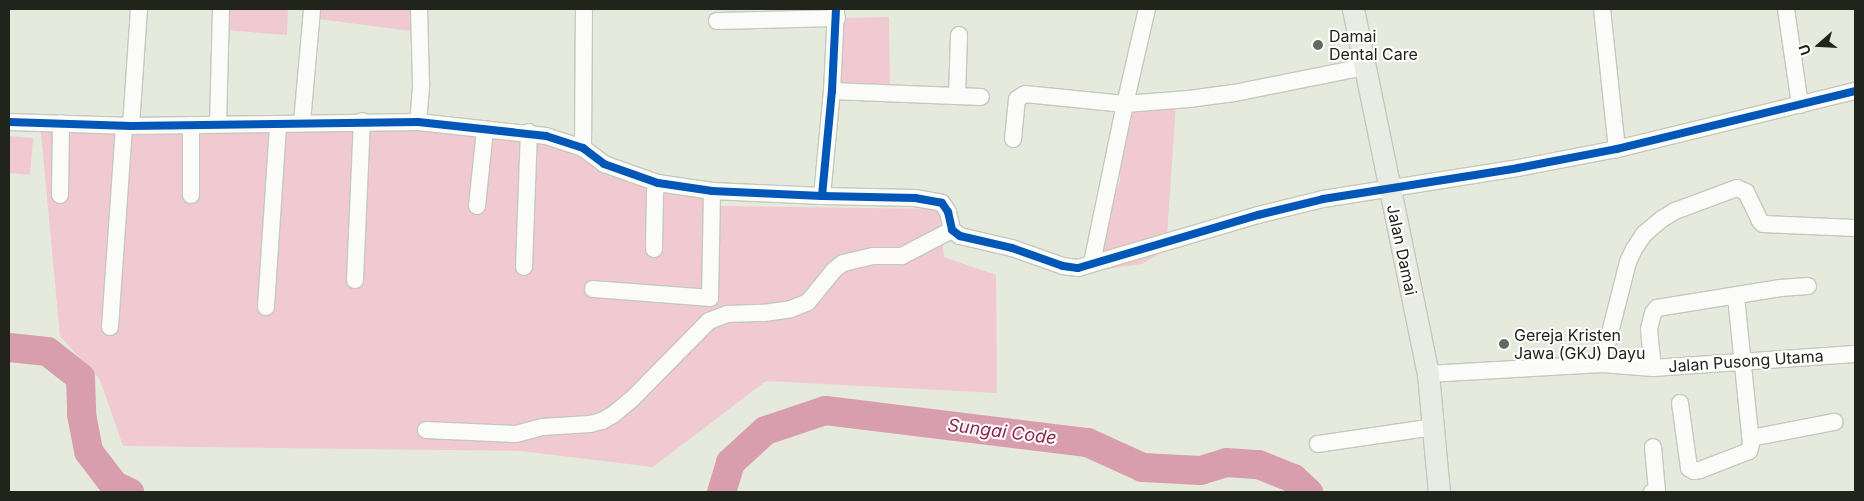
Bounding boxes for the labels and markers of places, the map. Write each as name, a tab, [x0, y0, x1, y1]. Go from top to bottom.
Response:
place label: Damai Dental Care	[1329, 26, 1418, 64]
marker: Damai Dental Care	[1311, 38, 1325, 52]
place label: Gereja Kristen Jawa (GKJ) Dayu	[1514, 325, 1645, 363]
marker: Gereja Kristen Jawa (GKJ) Dayu	[1498, 338, 1510, 350]

